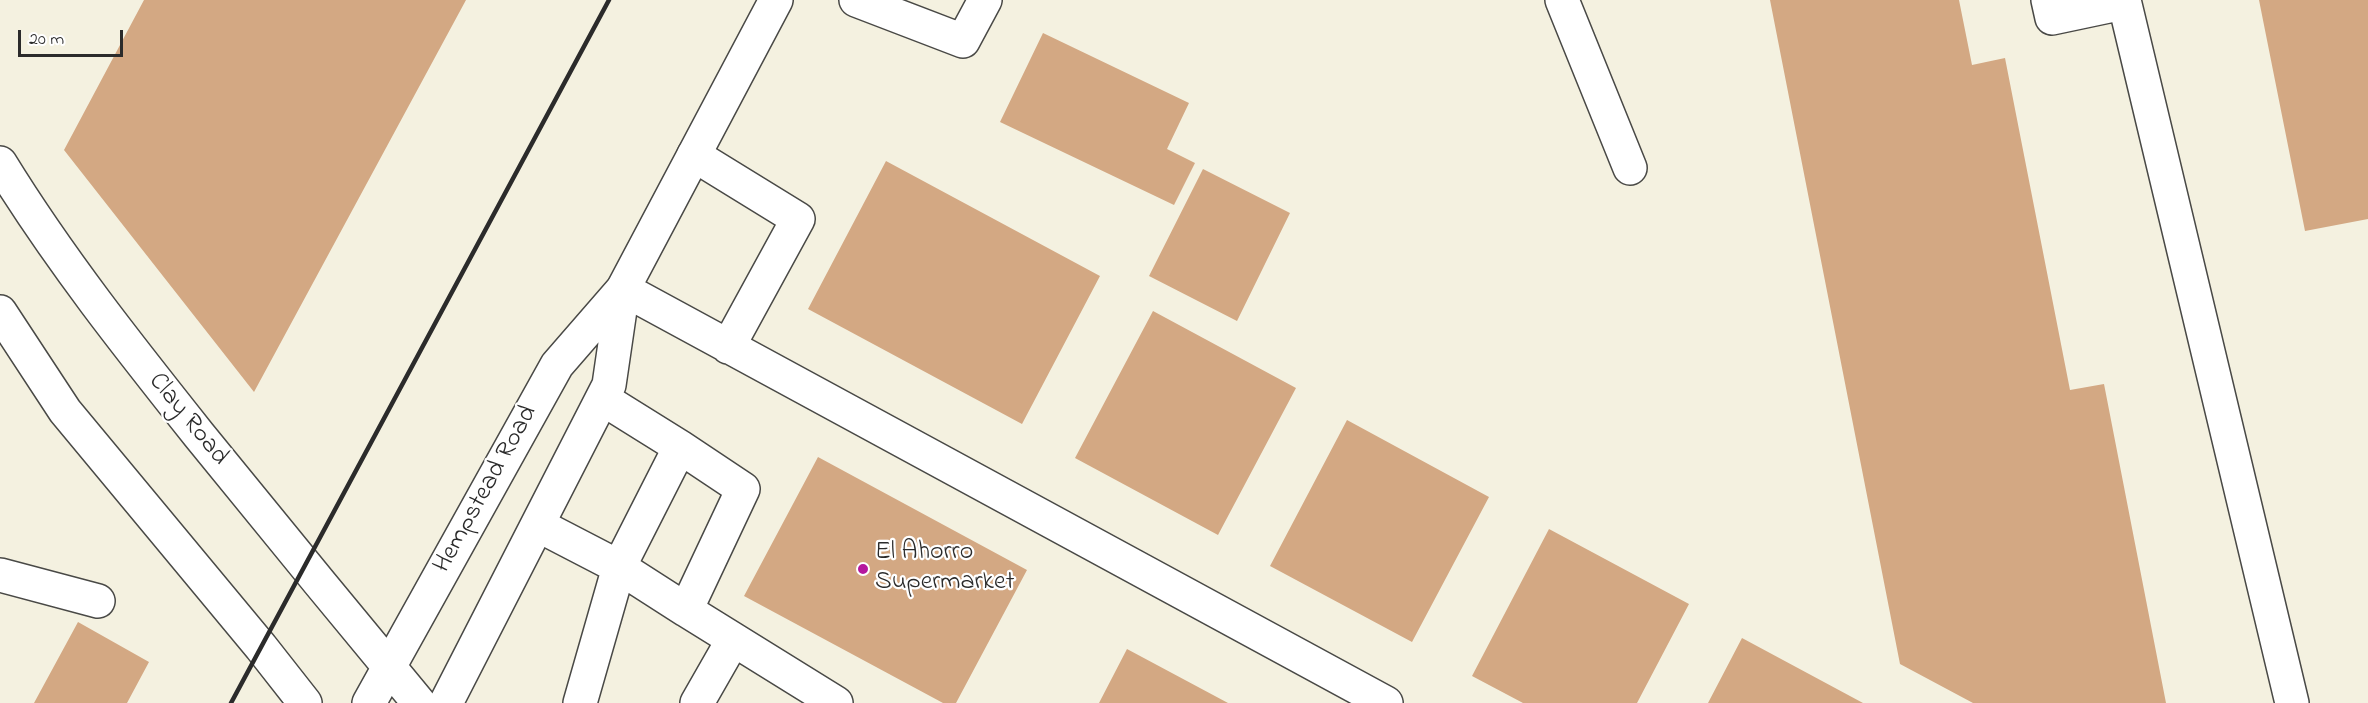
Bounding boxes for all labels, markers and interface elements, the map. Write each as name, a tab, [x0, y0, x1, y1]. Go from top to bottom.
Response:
scale bar	[21, 18, 126, 56]
text: 20 m	[29, 27, 64, 53]
street label: Clay Road	[140, 367, 234, 473]
street label: Hempstead Road	[428, 401, 546, 579]
place label: El Ahorro Supermarket	[875, 538, 1014, 600]
marker: El Ahorro Supermarket	[856, 562, 870, 576]

